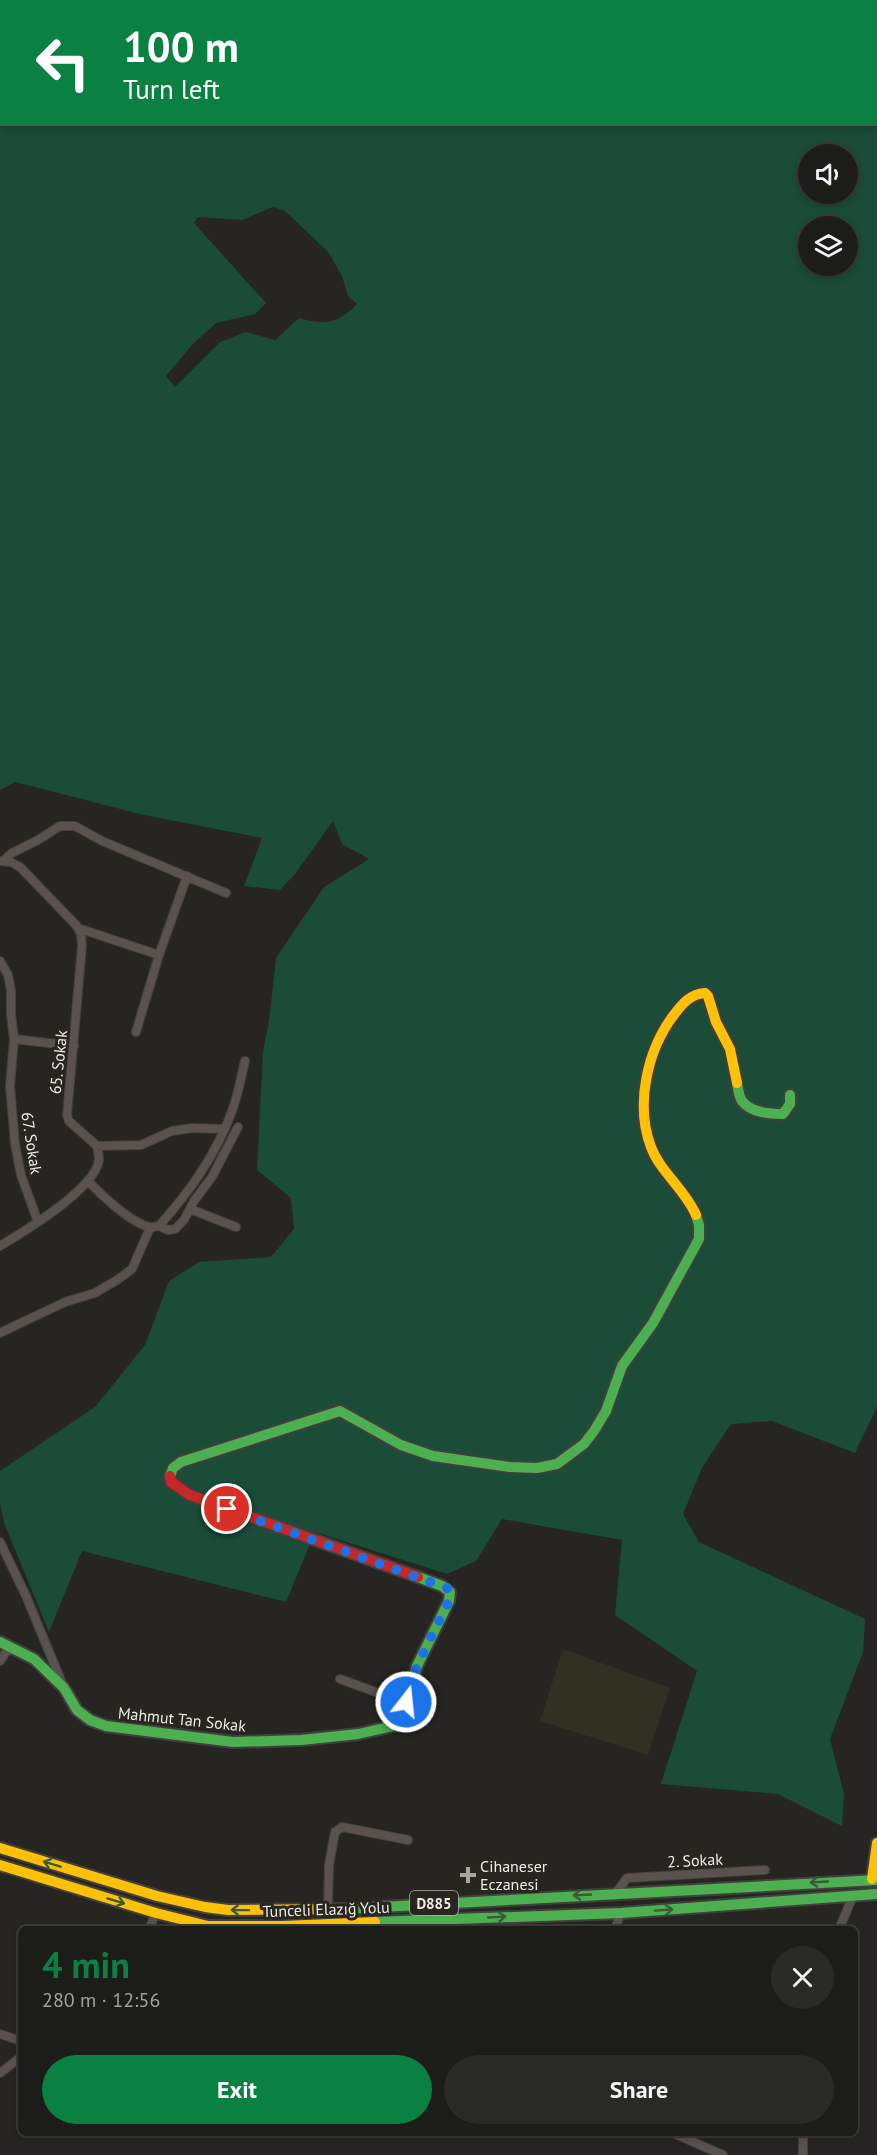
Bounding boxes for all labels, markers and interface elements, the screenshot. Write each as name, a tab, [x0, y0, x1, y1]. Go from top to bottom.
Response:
text: 100 m	[123, 19, 239, 74]
icon: left	[24, 24, 102, 102]
text: Turn left	[123, 72, 220, 106]
map controls	[798, 144, 858, 276]
button: sound	[798, 144, 858, 204]
button: layers	[798, 216, 858, 276]
street label: 65. Sokak	[45, 1029, 71, 1095]
street label: 67. Sokak	[17, 1111, 47, 1176]
pin	[201, 1483, 252, 1534]
icon: arrive	[210, 1492, 243, 1525]
position arrow	[374, 1670, 438, 1734]
street label: Mahmut Tan Sokak	[117, 1702, 247, 1736]
street label: 2. Sokak	[667, 1849, 724, 1871]
place label: Cihaneser Eczanesi	[480, 1856, 548, 1894]
one-way arrow	[43, 1858, 62, 1869]
marker: Cihaneser Eczanesi	[461, 1868, 475, 1882]
one-way arrow	[809, 1877, 829, 1888]
one-way arrow	[573, 1890, 592, 1901]
road number: D885	[410, 1891, 458, 1915]
one-way arrow	[106, 1896, 125, 1907]
street label: Tunceli Elazığ Yolu	[262, 1897, 390, 1921]
one-way arrow	[231, 1904, 251, 1916]
one-way arrow	[654, 1904, 674, 1915]
one-way arrow	[486, 1911, 506, 1922]
text: 4 min	[42, 1941, 130, 1988]
button: close	[771, 1946, 834, 2009]
text: 280 m · 12:56	[42, 1987, 160, 2013]
button: Exit	[42, 2055, 432, 2124]
button: Share	[444, 2055, 834, 2124]

